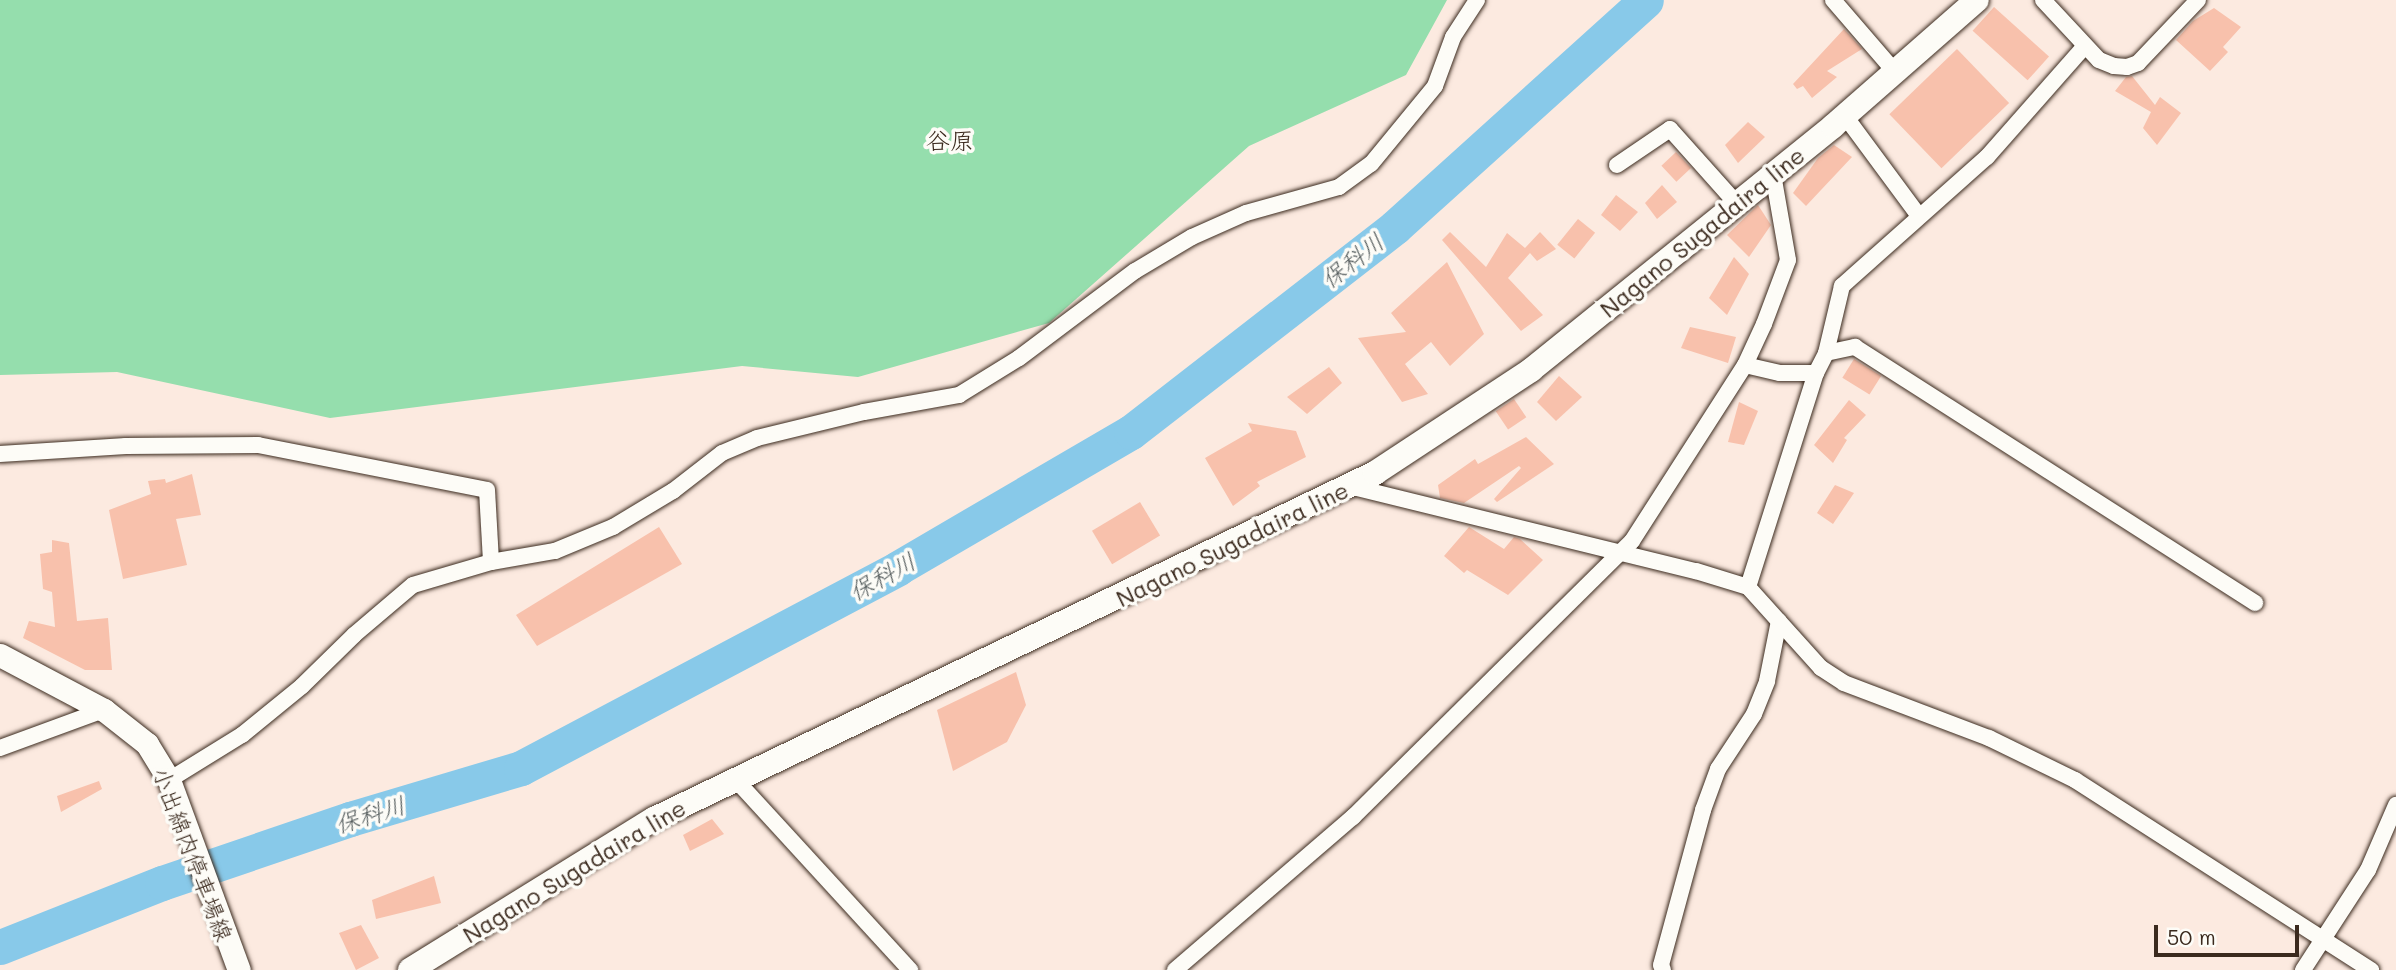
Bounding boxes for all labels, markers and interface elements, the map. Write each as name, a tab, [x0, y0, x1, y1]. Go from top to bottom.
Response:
district label: 谷原	[926, 126, 974, 154]
street label: Nagano Sugadaira line	[1594, 141, 1810, 323]
water label: 保科川	[1315, 226, 1389, 294]
street label: Nagano Sugadaira line	[1111, 476, 1353, 612]
water label: 保科川	[844, 546, 920, 606]
street label: 小出綿内停車場線	[147, 763, 239, 945]
water label: 保科川	[331, 790, 409, 838]
street label: Nagano Sugadaira line	[458, 794, 690, 948]
scale bar	[2158, 911, 2303, 955]
text: 50 m	[2167, 923, 2216, 950]

